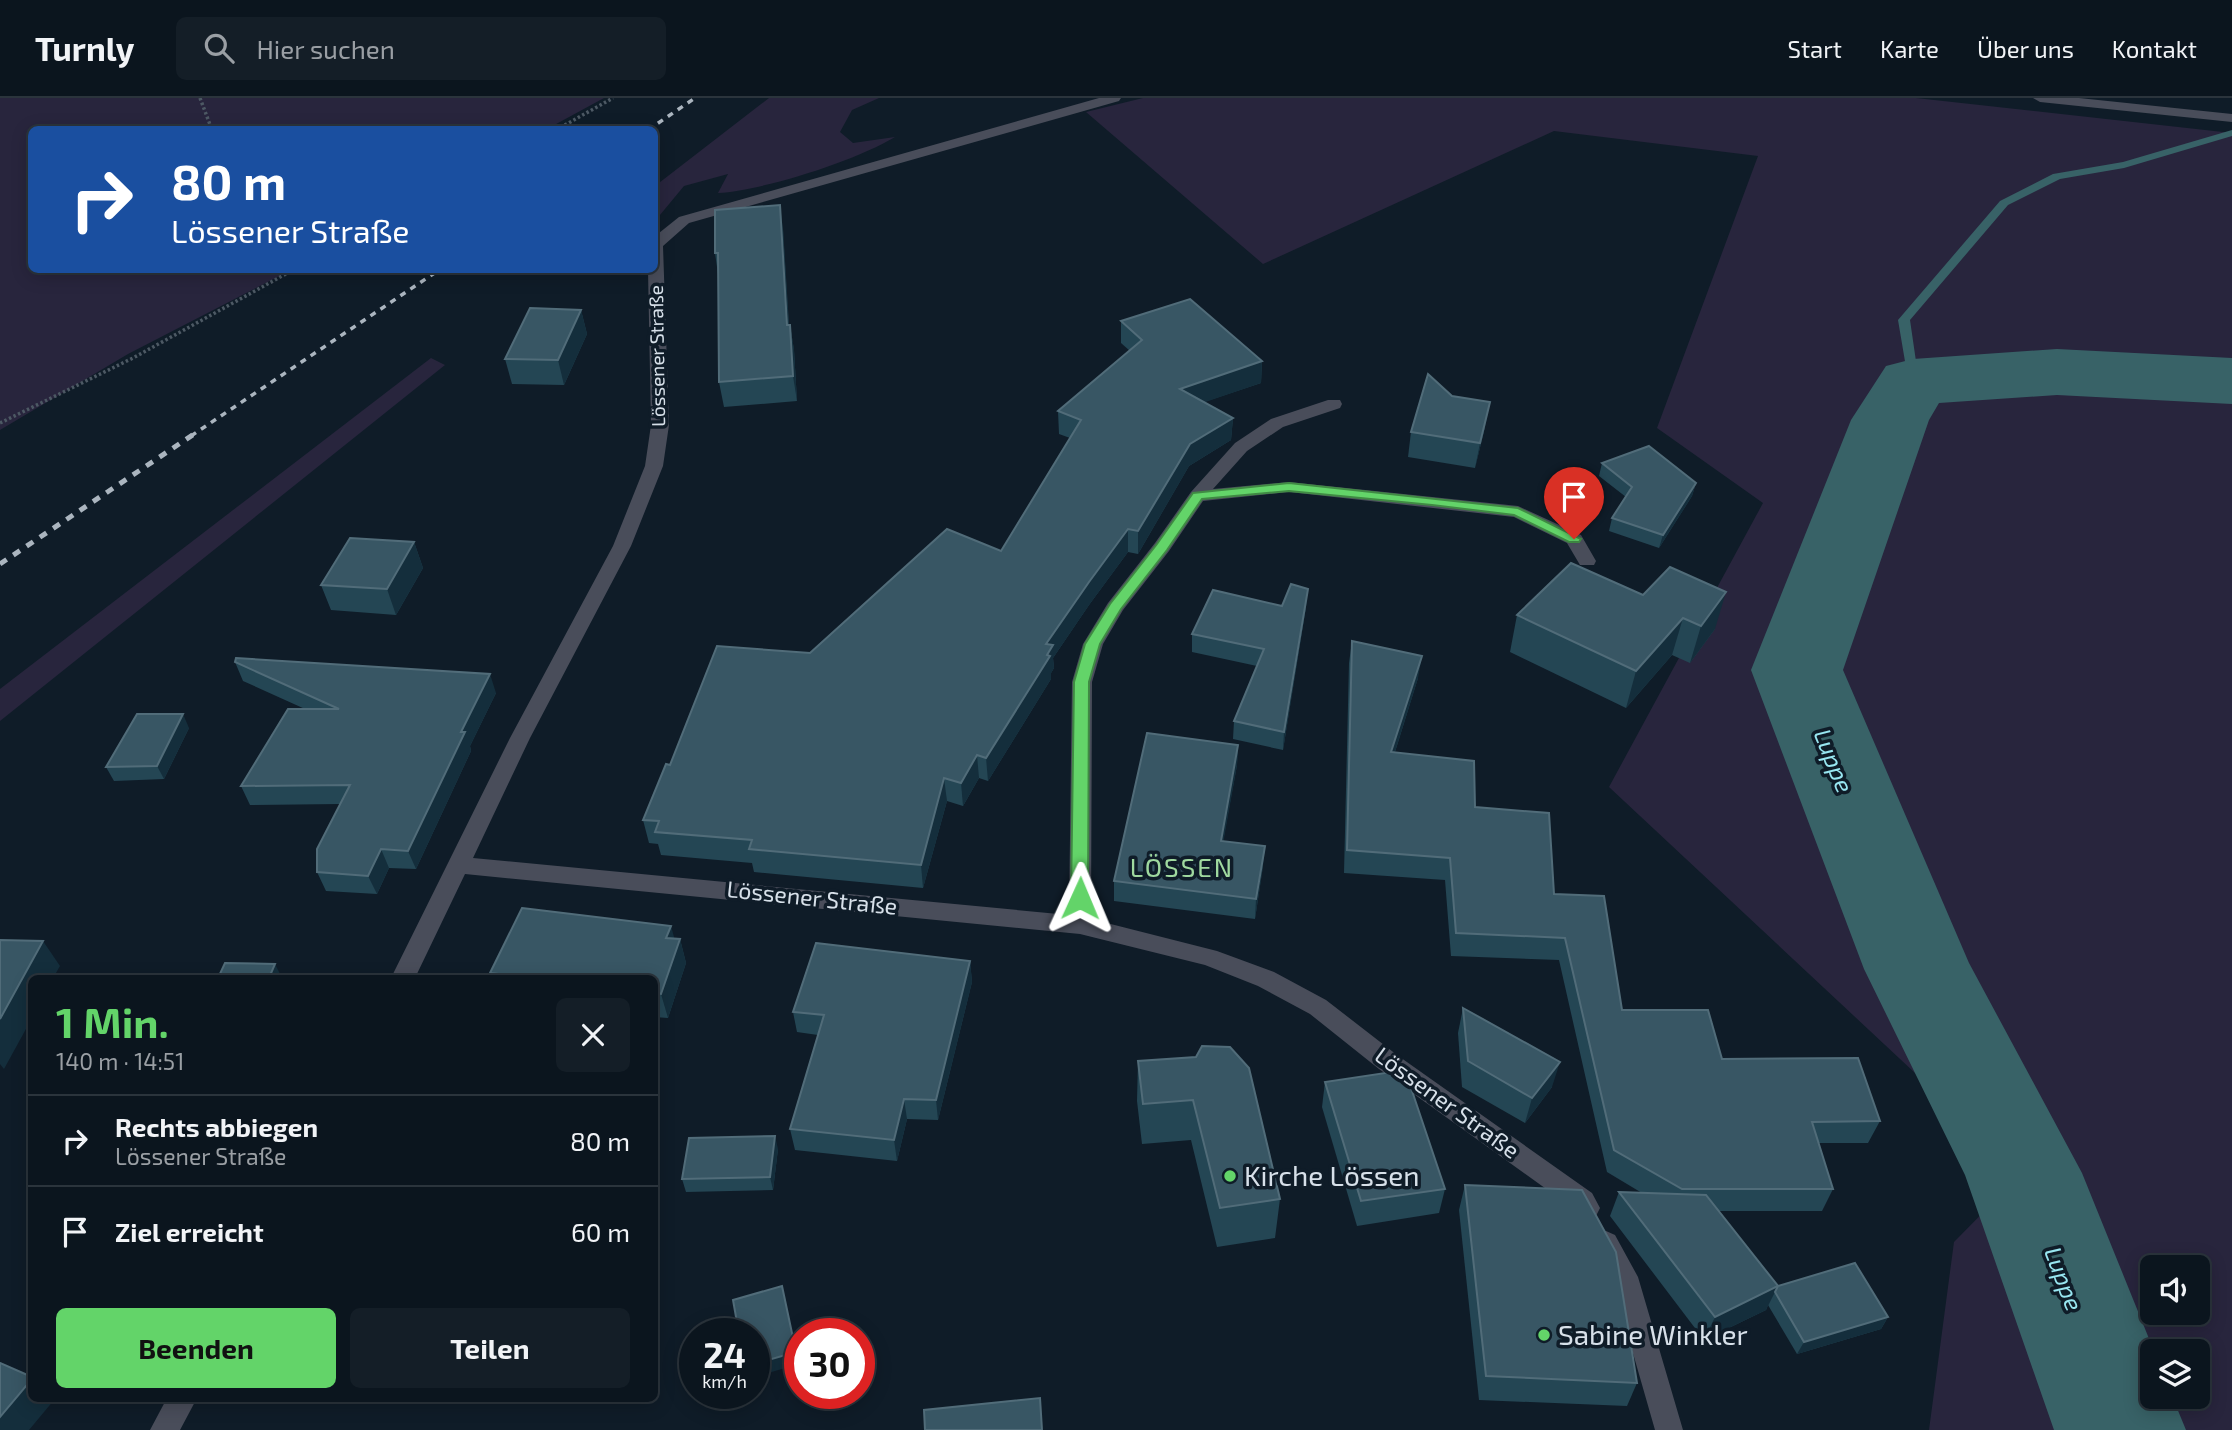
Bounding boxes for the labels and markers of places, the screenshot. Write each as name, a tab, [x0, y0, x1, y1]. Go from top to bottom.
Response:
pin	[1544, 467, 1604, 539]
place label: Kirche Lössen	[1244, 1158, 1420, 1192]
marker: Kirche Lössen	[1222, 1168, 1238, 1184]
place label: Sabine Winkler	[1558, 1317, 1748, 1351]
marker: Sabine Winkler	[1536, 1327, 1552, 1343]

